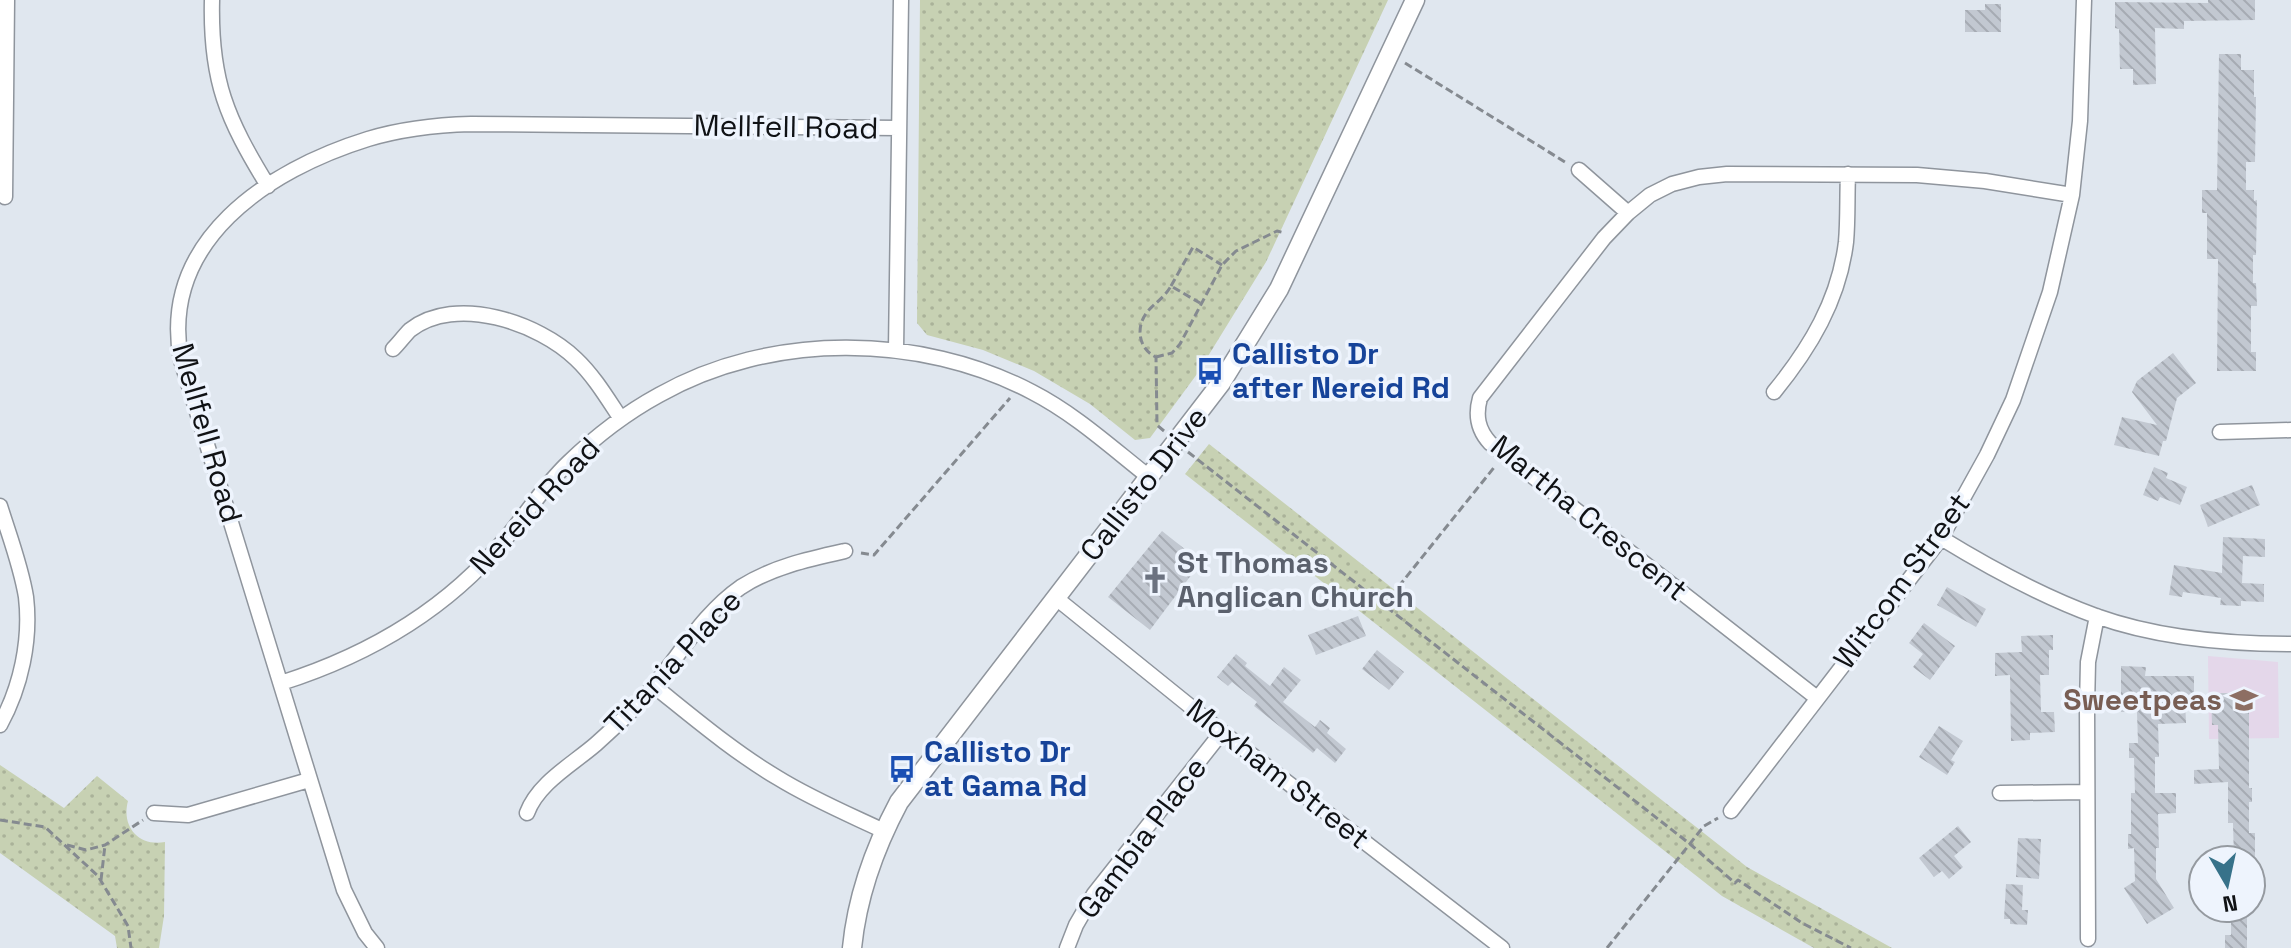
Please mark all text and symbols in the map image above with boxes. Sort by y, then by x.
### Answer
street label: Mellfell Road [693,105,879,148]
place label: Callisto Dr after Nereid Rd [1232,334,1450,407]
street label: Mellfell Road [163,339,252,527]
bus stop icon: Callisto Dr after Nereid Rd [1195,356,1225,386]
street label: Callisto Drive [1071,399,1216,569]
street label: Martha Crescent [1483,426,1696,609]
street label: Nereid Road [461,429,608,583]
street label: Witcom Street [1825,485,1979,677]
place label: St Thomas Anglican Church [1177,543,1414,616]
church icon: St Thomas Anglican Church [1140,565,1170,595]
street label: Titania Place [596,581,750,742]
place label: Sweetpeas [2063,680,2222,719]
school or university icon: Sweetpeas [2229,685,2259,715]
street label: Moxham Street [1179,690,1378,857]
place label: Callisto Dr at Gama Rd [924,732,1087,805]
street label: Gambia Place [1068,749,1215,926]
bus stop icon: Callisto Dr at Gama Rd [887,754,917,784]
north arrow [2187,844,2267,924]
text: N [2221,889,2240,919]

